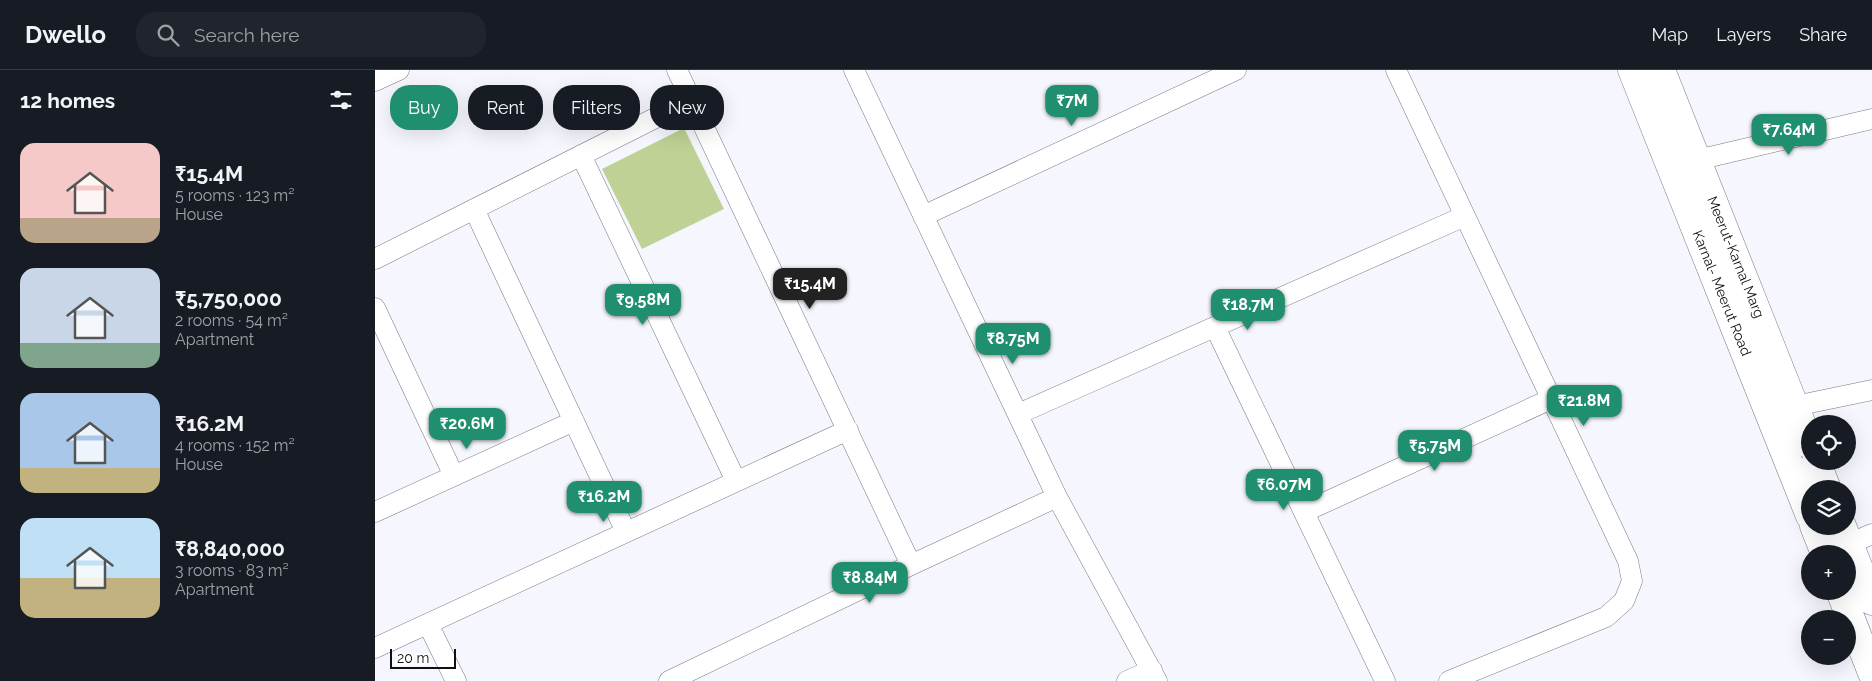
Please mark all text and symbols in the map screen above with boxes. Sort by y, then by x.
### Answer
search box [136,12,486,57]
text: Dwello [25,20,106,49]
icon: search [154,21,182,49]
text: Search here [194,24,300,46]
text: Map [1652,24,1688,45]
text: Layers [1716,24,1771,45]
text: Share [1799,24,1847,45]
chip: Buy [390,85,458,130]
chip: Rent [468,85,543,130]
chip: Filters [553,85,640,130]
chip: New [650,85,724,130]
pin: ₹7M [1048,85,1096,127]
icon: filters [327,86,355,114]
text: 12 homes [20,88,115,113]
text: ₹7M [1056,91,1088,110]
pin: ₹7.64M [1748,114,1830,156]
text: ₹7.64M [1763,120,1815,139]
text: ₹15.4M [175,161,243,186]
icon: home [60,163,120,223]
text: 5 rooms · 123 m² [175,186,295,205]
street label: Meerut-Karnal Marg [1704,194,1768,320]
text: House [175,205,223,224]
street label: Karnal- Meerut Road [1689,228,1755,358]
pin: ₹15.4M [769,268,851,310]
text: ₹15.4M [784,274,836,293]
pin: ₹9.58M [602,284,684,326]
text: ₹5,750,000 [175,286,282,311]
icon: home [60,288,120,348]
pin: ₹18.7M [1207,288,1289,331]
text: ₹9.58M [616,290,670,309]
text: ₹18.7M [1222,295,1274,314]
text: 2 rooms · 54 m² [175,311,288,330]
pin: ₹8.75M [972,322,1054,365]
text: ₹8.75M [987,329,1039,348]
text: Apartment [175,330,254,349]
pin: ₹21.8M [1543,384,1625,427]
text: ₹21.8M [1558,391,1610,410]
pin: ₹20.6M [426,408,508,450]
text: ₹16.2M [175,411,244,436]
icon: home [60,413,120,473]
text: ₹20.6M [440,414,494,433]
map controls [1801,415,1856,665]
button: locate [1801,415,1856,470]
pin: ₹5.75M [1394,430,1476,472]
text: 4 rooms · 152 m² [175,436,295,455]
text: ₹5.75M [1409,436,1461,455]
text: House [175,455,223,474]
pin: ₹6.07M [1243,468,1325,511]
text: ₹6.07M [1257,475,1311,494]
pin: ₹16.2M [563,480,645,523]
button: layers [1801,480,1856,535]
text: ₹16.2M [578,487,630,506]
text: ₹8,840,000 [175,536,285,561]
icon: home [60,538,120,598]
button: + [1801,545,1856,600]
text: 3 rooms · 83 m² [175,561,289,580]
pin: ₹8.84M [829,562,911,604]
text: ₹8.84M [843,568,897,587]
text: Apartment [175,580,254,599]
button: − [1801,610,1856,665]
scale bar [390,646,456,669]
text: 20 m [397,650,429,666]

